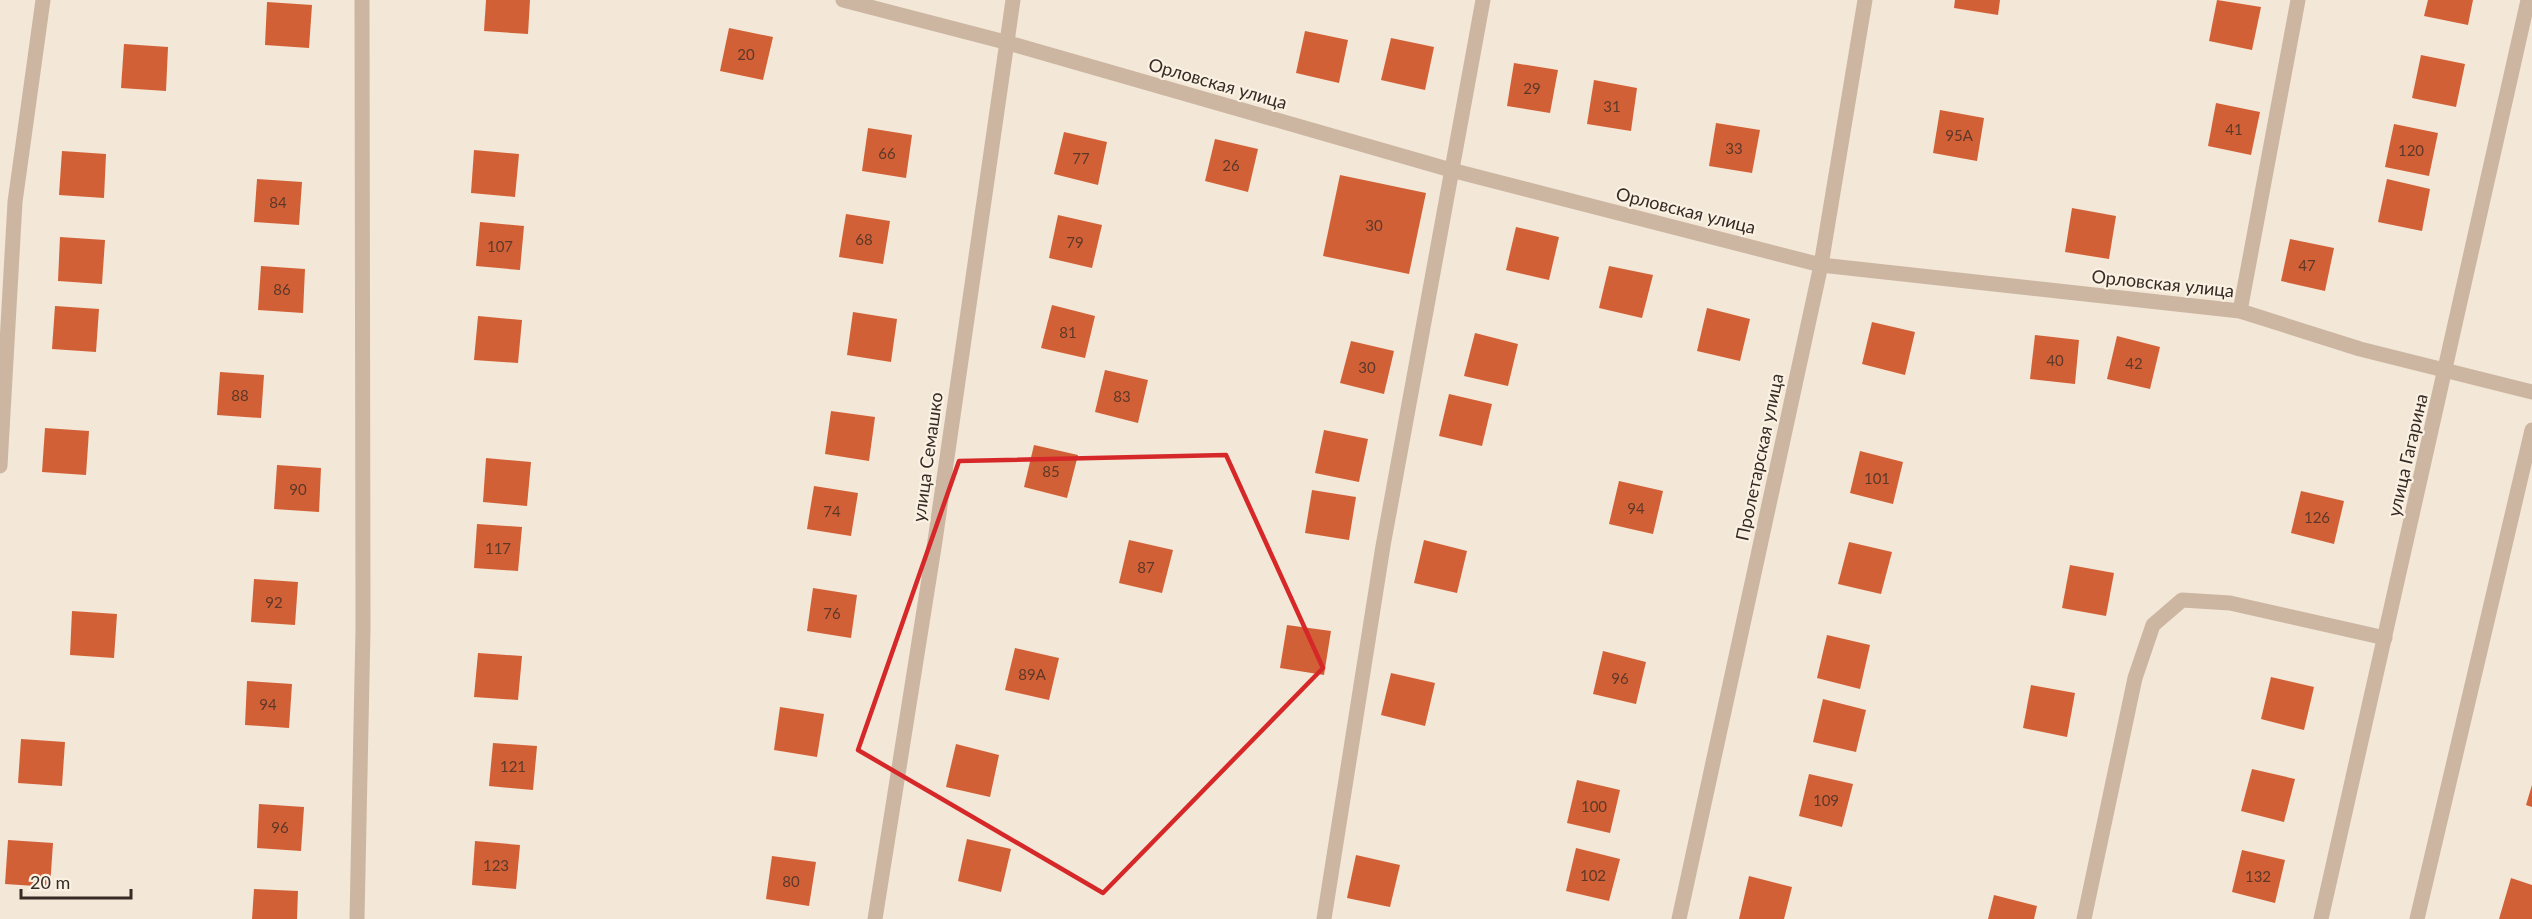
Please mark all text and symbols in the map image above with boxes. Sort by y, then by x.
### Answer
house number: 20 [737,45,755,63]
street label: Орловская улица [1146,53,1290,113]
house number: 29 [1523,79,1541,97]
house number: 31 [1603,97,1621,115]
house number: 41 [2225,120,2243,138]
house number: 95А [1945,126,1974,144]
house number: 33 [1725,139,1743,157]
house number: 120 [2398,141,2424,159]
house number: 66 [878,144,896,162]
house number: 77 [1072,149,1090,167]
house number: 26 [1222,156,1240,174]
street label: Орловская улица [1614,182,1758,238]
house number: 84 [269,193,287,211]
house number: 30 [1365,216,1383,234]
house number: 68 [855,230,873,248]
house number: 79 [1066,233,1084,251]
house number: 107 [487,237,513,255]
house number: 47 [2298,256,2316,274]
street label: Орловская улица [2091,265,2235,301]
house number: 86 [273,280,291,298]
house number: 81 [1059,323,1077,341]
house number: 40 [2046,351,2064,369]
house number: 42 [2125,354,2143,372]
house number: 30 [1358,358,1376,376]
street label: Пролетарская улица [1731,371,1787,543]
house number: 88 [231,386,249,404]
house number: 83 [1113,387,1131,405]
street label: улица Семашко [907,391,947,523]
street label: улица Гагарина [2382,391,2432,519]
house number: 85 [1042,462,1060,480]
house number: 101 [1864,469,1890,487]
house number: 90 [289,480,307,498]
house number: 94 [1627,499,1645,517]
house number: 74 [823,502,841,520]
house number: 126 [2304,508,2330,526]
house number: 117 [485,539,511,557]
house number: 87 [1137,558,1155,576]
house number: 92 [265,593,283,611]
house number: 76 [823,604,841,622]
house number: 89А [1018,665,1047,683]
house number: 96 [1611,669,1629,687]
house number: 94 [259,695,277,713]
house number: 121 [500,757,526,775]
house number: 109 [1813,791,1839,809]
house number: 100 [1581,797,1607,815]
house number: 96 [271,818,289,836]
house number: 123 [483,856,509,874]
scale bar [21,862,130,900]
house number: 102 [1580,866,1606,884]
house number: 132 [2245,867,2271,885]
text: 20 m [30,871,70,893]
house number: 80 [782,872,800,890]

